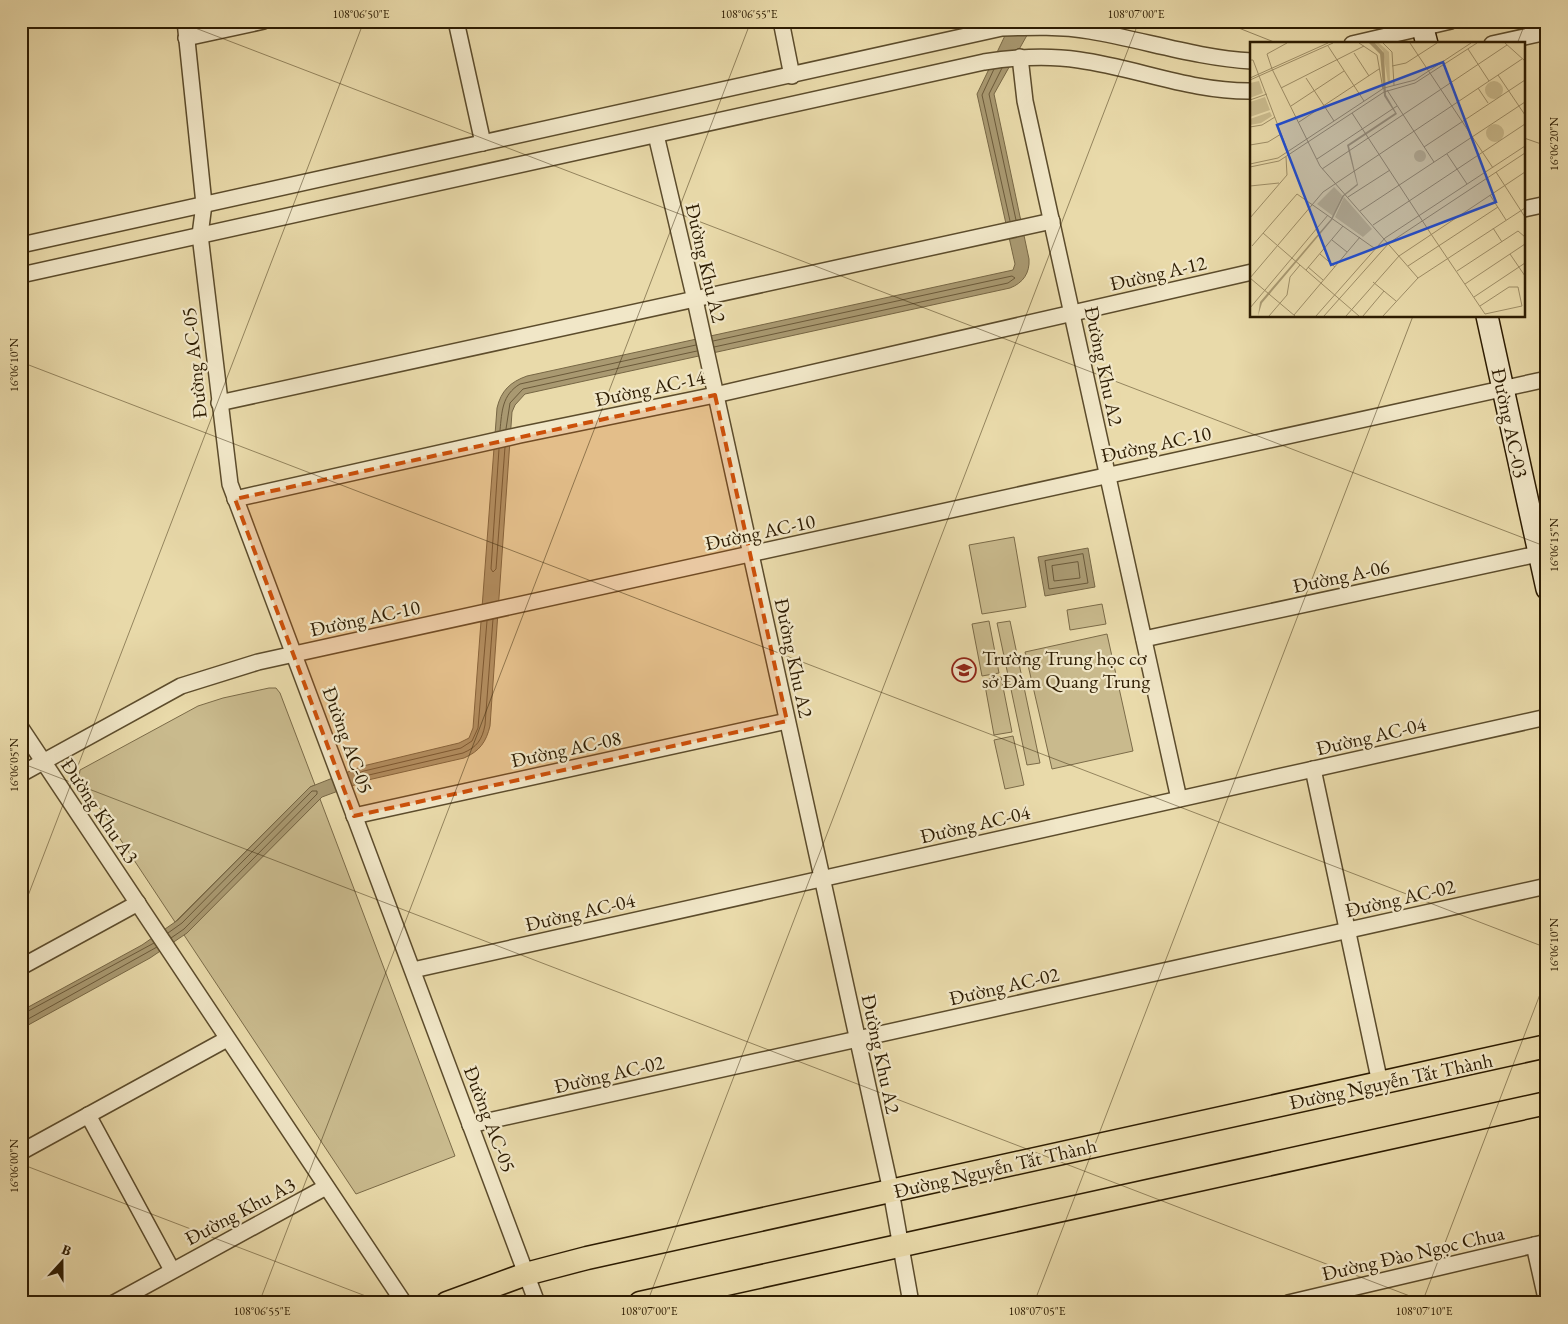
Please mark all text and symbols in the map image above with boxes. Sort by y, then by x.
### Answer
text: 108°06'50"E [333,6,390,22]
text: 108°06'55"E [721,6,778,22]
text: 108°07'00"E [1108,6,1165,22]
inset map [1250,42,1526,318]
text: 16°06'20"N [1546,117,1562,171]
street label: Đường Khu A2 [680,201,732,326]
street label: Đường A-12 [1107,249,1209,297]
street label: Đường Khu A2 [1079,304,1129,429]
street label: Đường AC-05 [175,306,213,420]
text: 16°06'10"N [6,338,22,392]
street label: Đường AC-14 [593,364,708,412]
street label: Đường AC-03 [1486,366,1534,480]
street label: Đường AC-10 [1099,420,1214,468]
street label: Đường AC-10 [703,508,818,556]
text: 16°06'15"N [1546,518,1562,572]
street label: Đường A-06 [1290,553,1392,599]
street label: Đường AC-10 [308,594,423,642]
street label: Đường Khu A2 [769,596,819,721]
place label: Trường Trung học cơ sở Đàm Quang Trung [982,645,1150,694]
school or university icon: Trường Trung học cơ sở Đàm Quang Trung [951,657,977,683]
street label: Đường AC-05 [317,683,379,797]
street label: Đường AC-04 [1314,711,1429,761]
street label: Đường AC-08 [509,725,623,773]
text: 16°06'05"N [6,738,22,792]
street label: Đường Khu A3 [55,753,145,869]
street label: Đường AC-04 [918,799,1033,849]
street label: Đường AC-02 [1343,873,1458,923]
street label: Đường AC-04 [523,887,638,937]
text: 16°06'10"N [1546,918,1562,972]
street label: Đường AC-02 [947,961,1062,1011]
street label: Đường Khu A2 [856,992,906,1117]
street label: Đường Nguyễn Tất Thành [1287,1047,1495,1115]
street label: Đường AC-02 [552,1049,667,1099]
street label: Đường AC-05 [458,1062,522,1176]
street label: Đường Nguyễn Tất Thành [891,1132,1099,1204]
text: 16°06'00"N [6,1139,22,1193]
street label: Đường Khu A3 [180,1171,300,1251]
street label: Đường Đào Ngọc Chua [1319,1219,1507,1287]
north arrow [38,1236,88,1286]
text: B [59,1240,74,1260]
text: 108°06'55"E [234,1303,291,1319]
text: 108°07'00"E [621,1303,678,1319]
text: 108°07'05"E [1009,1303,1066,1319]
text: 108°07'10"E [1396,1303,1453,1319]

